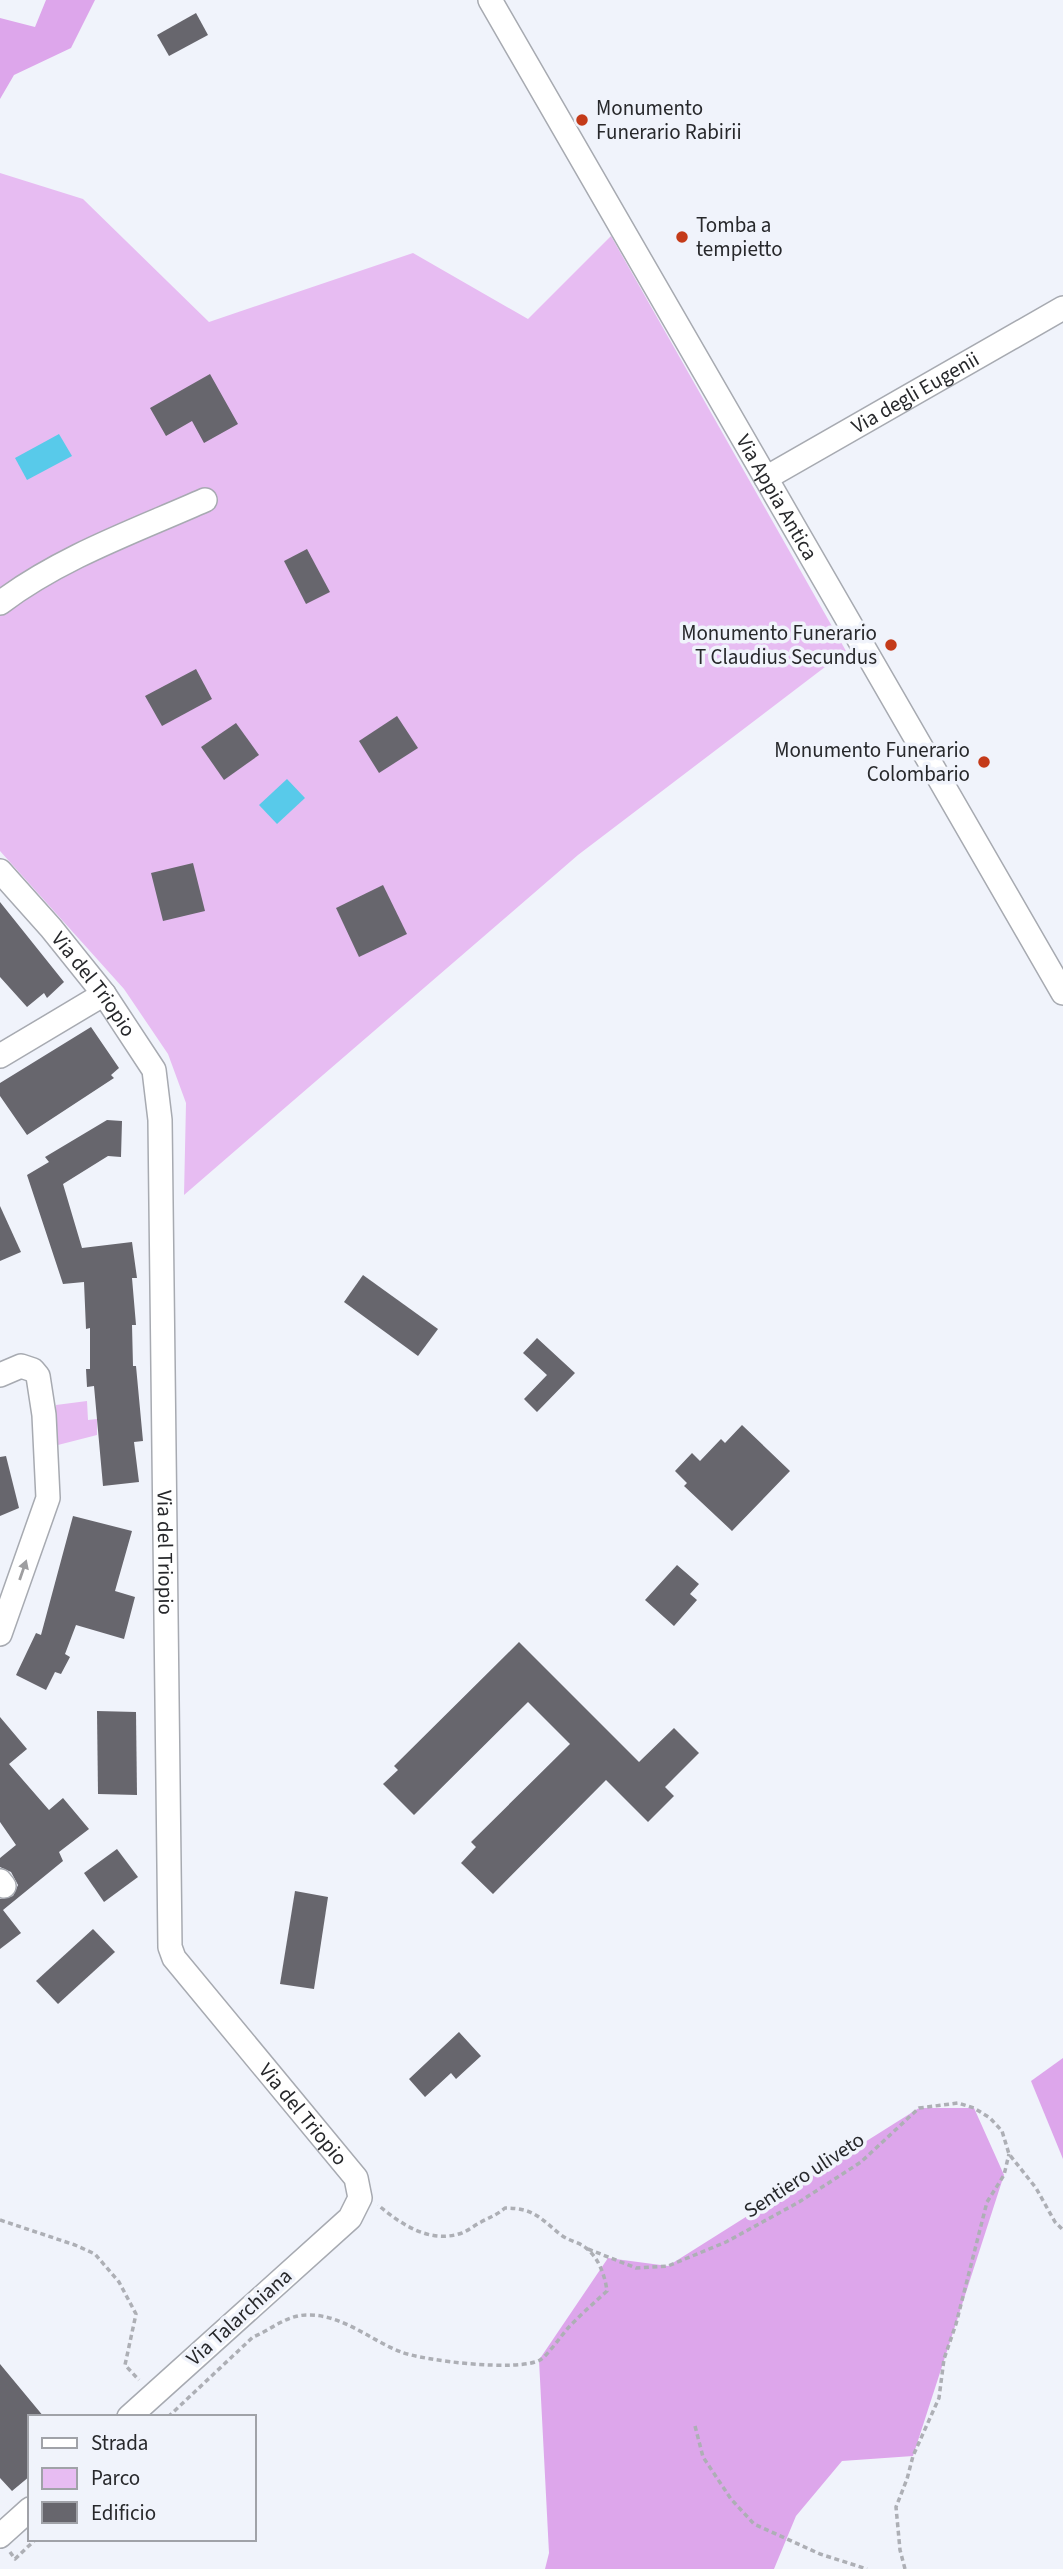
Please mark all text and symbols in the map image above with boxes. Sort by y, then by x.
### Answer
place label: Monumento Funerario Rabirii [596,93,742,147]
marker: Monumento Funerario Rabirii [574,112,590,128]
place label: Tomba a tempietto [696,210,783,264]
marker: Tomba a tempietto [674,229,690,245]
street label: Via degli Eugenii [846,344,985,441]
street label: Via Appia Antica [729,429,825,566]
place label: Monumento Funerario T Claudius Secundus [681,618,877,672]
marker: Monumento Funerario T Claudius Secundus [883,637,899,653]
place label: Monumento Funerario Colombario [774,735,970,789]
marker: Monumento Funerario Colombario [976,754,992,770]
street label: Via del Triopio [44,925,143,1043]
street label: Via del Triopio [149,1490,181,1615]
one-way arrow [18,1560,29,1581]
street label: Via del Triopio [252,2057,355,2172]
street label: Sentiero uliveto [738,2125,870,2225]
street label: Via Talarchiana [180,2261,298,2373]
legend [28,2415,256,2541]
text: Strada [91,2428,148,2458]
text: Parco [91,2463,140,2493]
text: Edificio [91,2498,156,2528]

